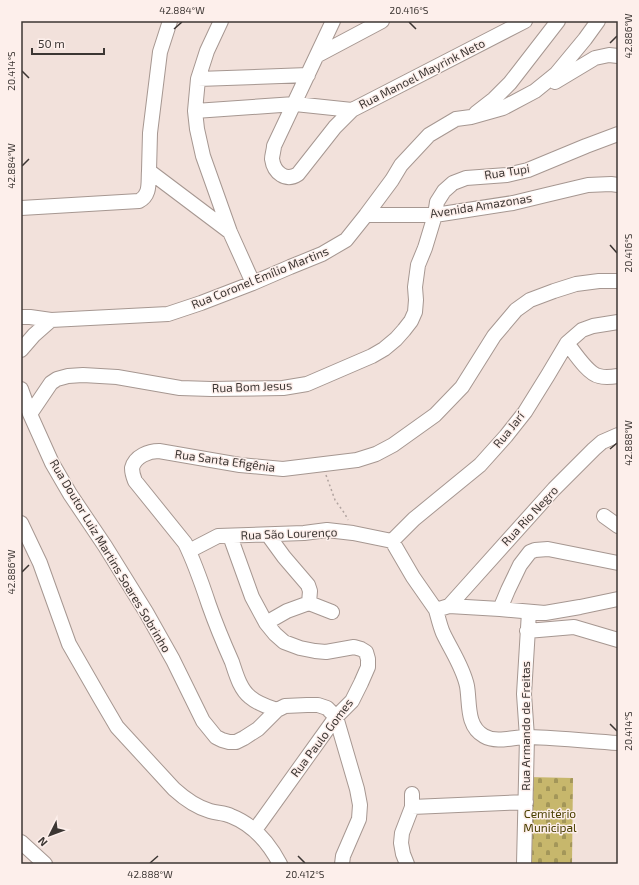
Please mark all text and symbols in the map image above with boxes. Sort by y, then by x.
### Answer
text: 42.884°W [159,4,205,16]
text: 20.416°S [390,4,429,16]
text: 42.886°W [622,13,634,59]
scale bar [32,30,104,56]
street label: Rua Manoel Mayrink Neto [356,35,487,111]
text: 50 m [38,36,65,50]
text: 20.414°S [5,51,17,91]
text: 42.884°W [5,143,17,189]
street label: Rua Tupi [483,161,531,182]
street label: Avenida Amazonas [429,190,533,220]
text: 20.416°S [622,233,634,272]
street label: Rua Coronel Emílio Martins [189,243,330,311]
street label: Rua Bom Jesus [212,378,292,394]
street label: Rua Jarí [490,408,527,450]
text: 42.888°W [622,420,634,466]
street label: Rua Santa Efigênia [174,446,276,474]
street label: Rua Doutor Luiz Martins Soares Sobrinho [48,456,174,655]
street label: Rua Rio Negro [498,482,561,548]
street label: Rua São Lourenço [240,524,338,543]
text: 42.886°W [5,549,17,595]
street label: Rua Armando de Freitas [518,661,532,791]
street label: Rua Paulo Gomes [287,695,355,779]
text: 20.414°S [622,711,634,751]
park label: Cemitério Municipal [523,806,577,834]
north arrow [30,815,70,855]
text: N [35,835,50,849]
text: 42.888°W [127,868,173,880]
text: 20.412°S [286,868,325,880]

